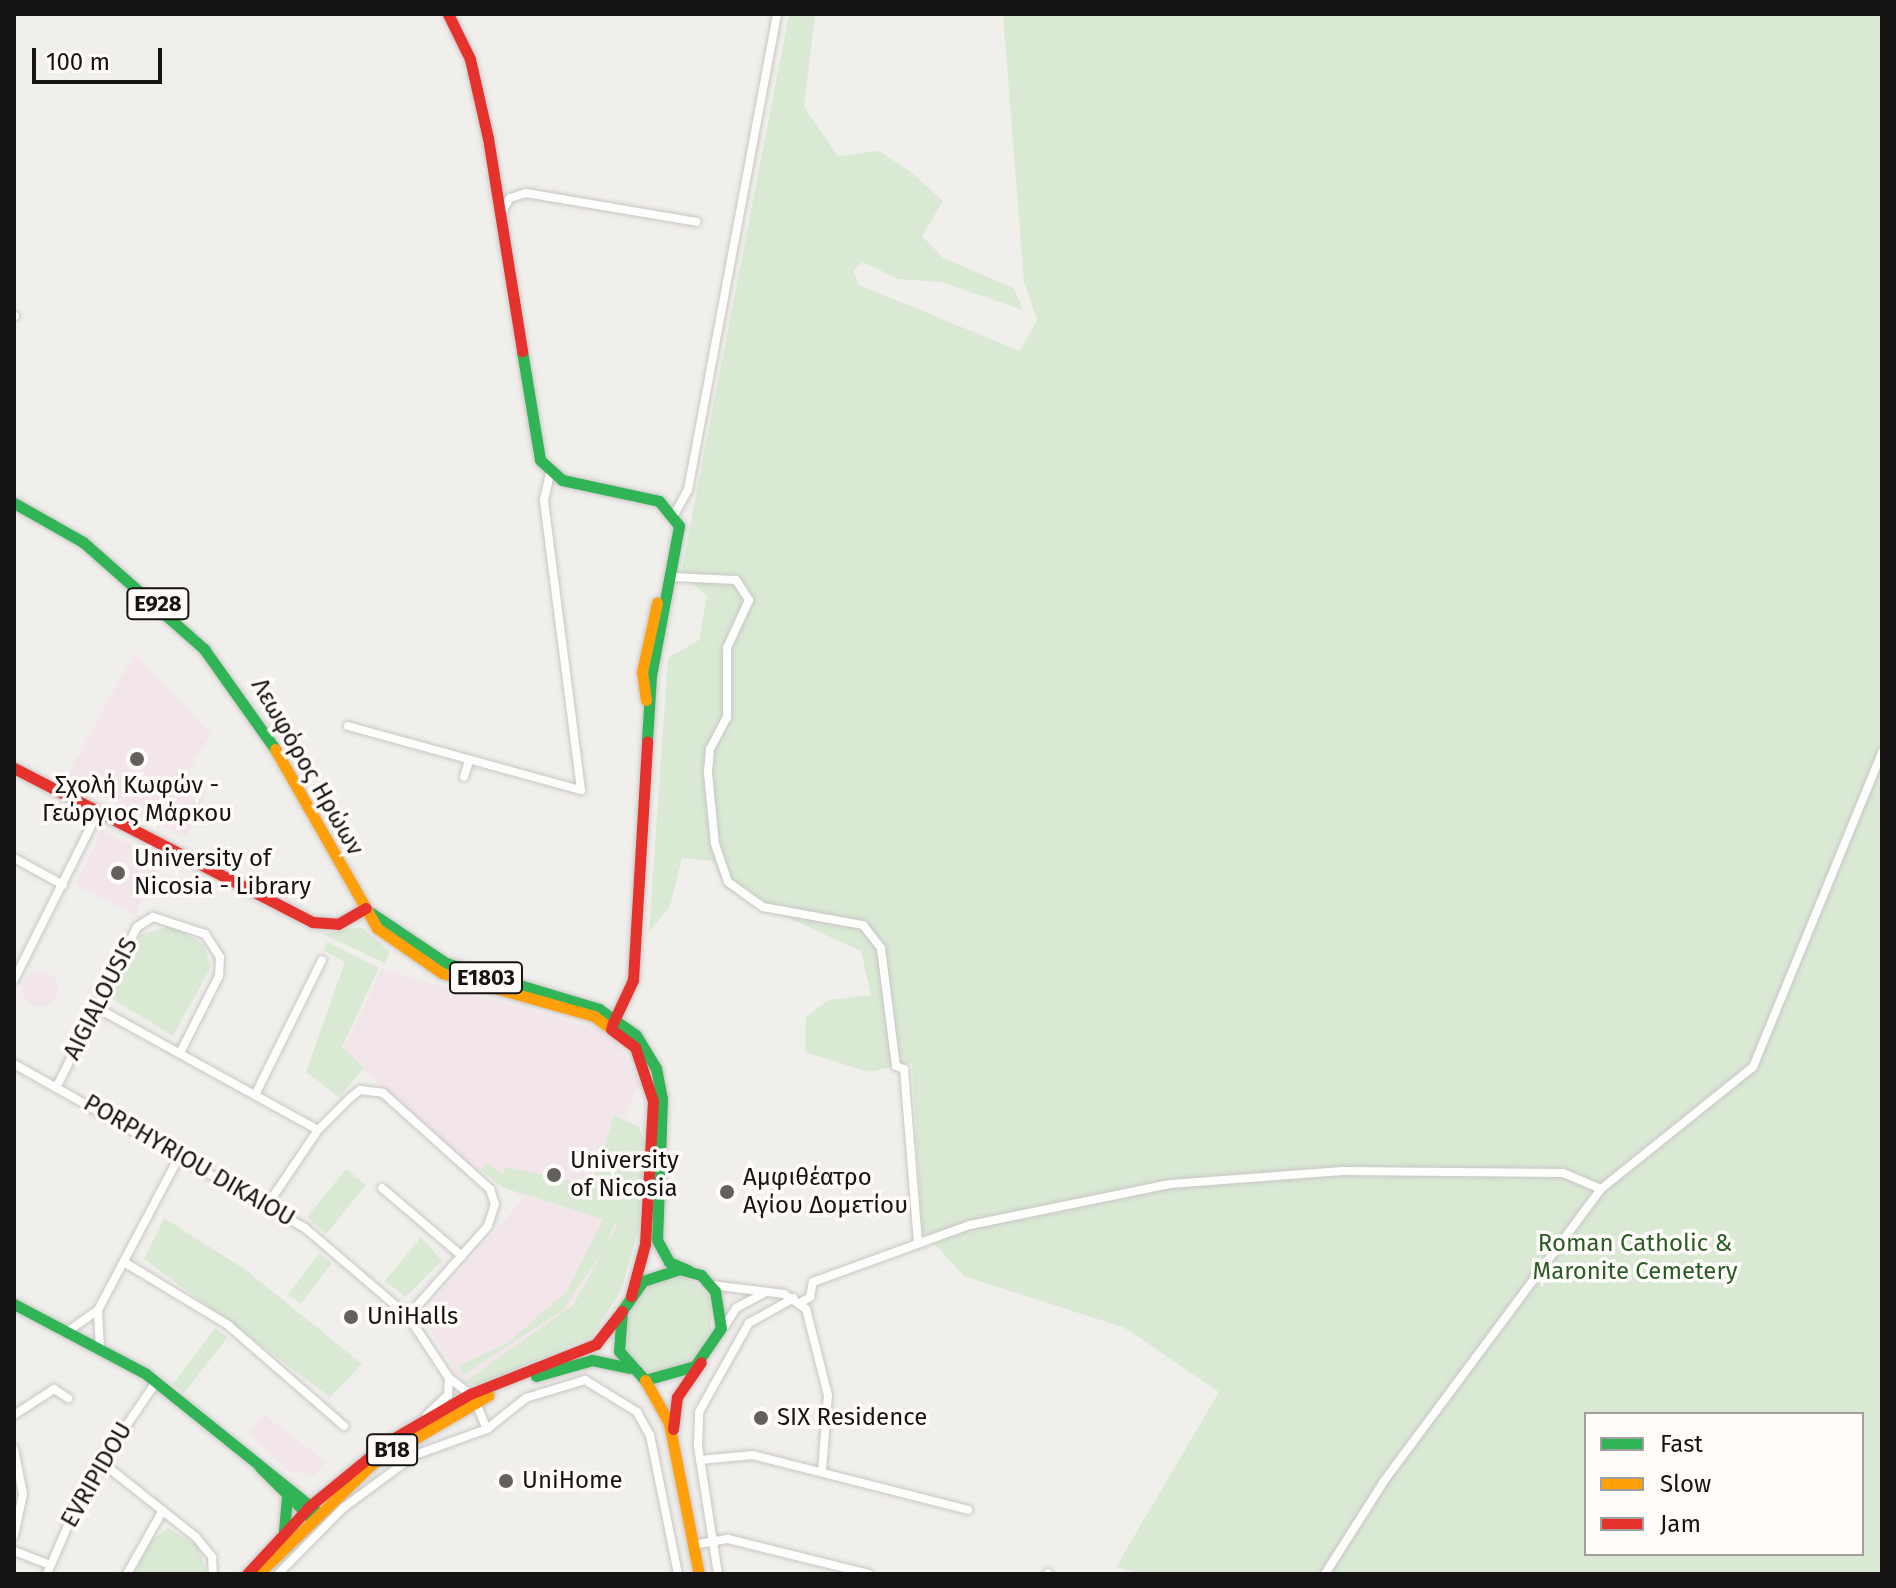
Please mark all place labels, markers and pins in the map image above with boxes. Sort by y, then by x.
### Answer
marker: Σχολή Κωφών - Γεώργιος Μάρκου [128,750,146,768]
place label: Σχολή Κωφών - Γεώργιος Μάρκου [42,772,232,828]
place label: University of Nicosia - Library [134,845,311,901]
marker: University of Nicosia - Library [109,864,127,882]
place label: University of Nicosia [570,1147,679,1203]
place label: Αμφιθέατρο Αγίου Δομετίου [743,1164,908,1220]
marker: University of Nicosia [545,1166,563,1184]
marker: Αμφιθέατρο Αγίου Δομετίου [718,1183,736,1201]
place label: UniHalls [367,1303,458,1331]
marker: UniHalls [342,1308,360,1326]
place label: SIX Residence [777,1404,927,1432]
marker: SIX Residence [752,1409,770,1427]
place label: UniHome [522,1467,623,1495]
marker: UniHome [497,1472,515,1490]

